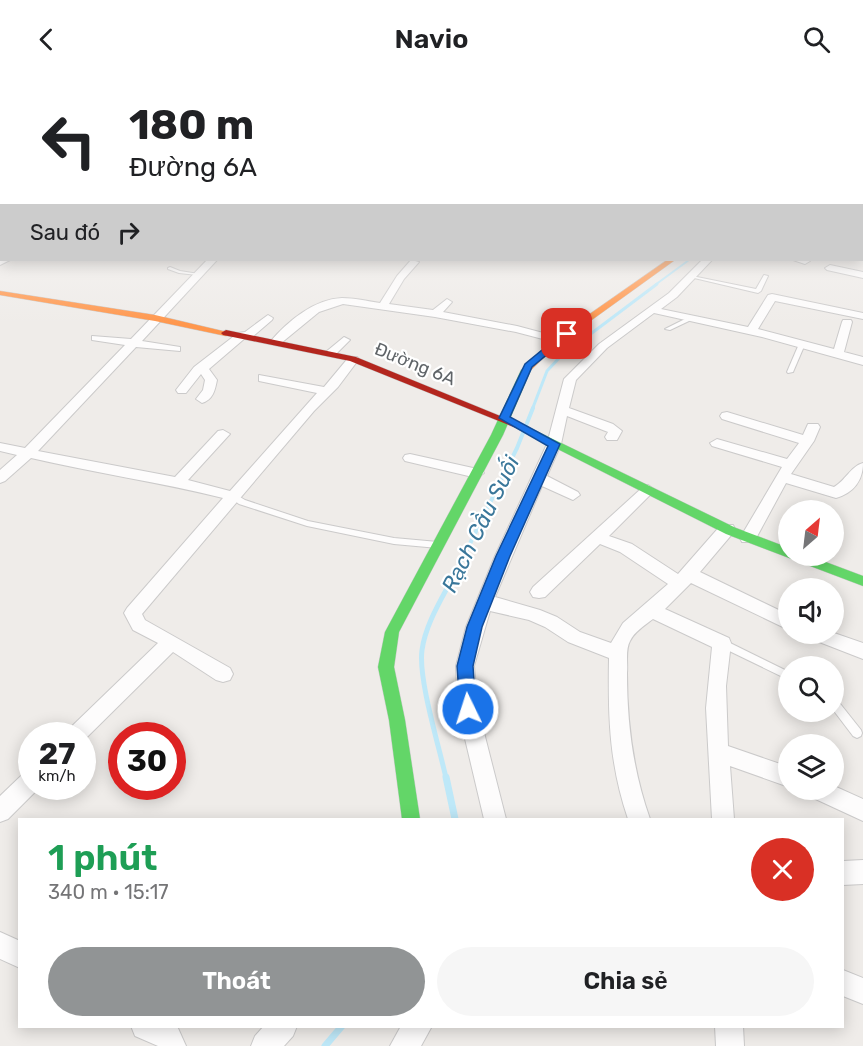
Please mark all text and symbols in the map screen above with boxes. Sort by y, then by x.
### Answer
icon: back [30,23,63,56]
text: Navio [395,23,468,55]
icon: search [800,23,833,56]
text: 180 m [129,100,254,150]
icon: left [30,102,108,180]
text: Đường 6A [129,151,257,183]
icon: right [112,216,145,249]
text: Sau đó [30,219,100,246]
pin [541,308,592,359]
icon: arrive [550,317,583,350]
street label: Đường 6A [371,338,459,390]
water label: Rạch Cầu Suối [436,451,525,597]
north arrow [778,500,844,566]
map controls [778,500,844,800]
button: sound [778,578,844,644]
button: search [778,656,844,722]
position arrow [436,677,500,741]
speed limit sign: 30 [108,722,186,800]
button: layers [778,734,844,800]
text: 27 [39,736,75,772]
text: km/h [38,767,76,785]
text: 1 phút [48,836,157,879]
button: close [751,838,814,901]
text: 340 m · 15:17 [48,880,169,904]
button: Thoát [48,947,425,1016]
button: Chia sẻ [437,947,814,1016]

